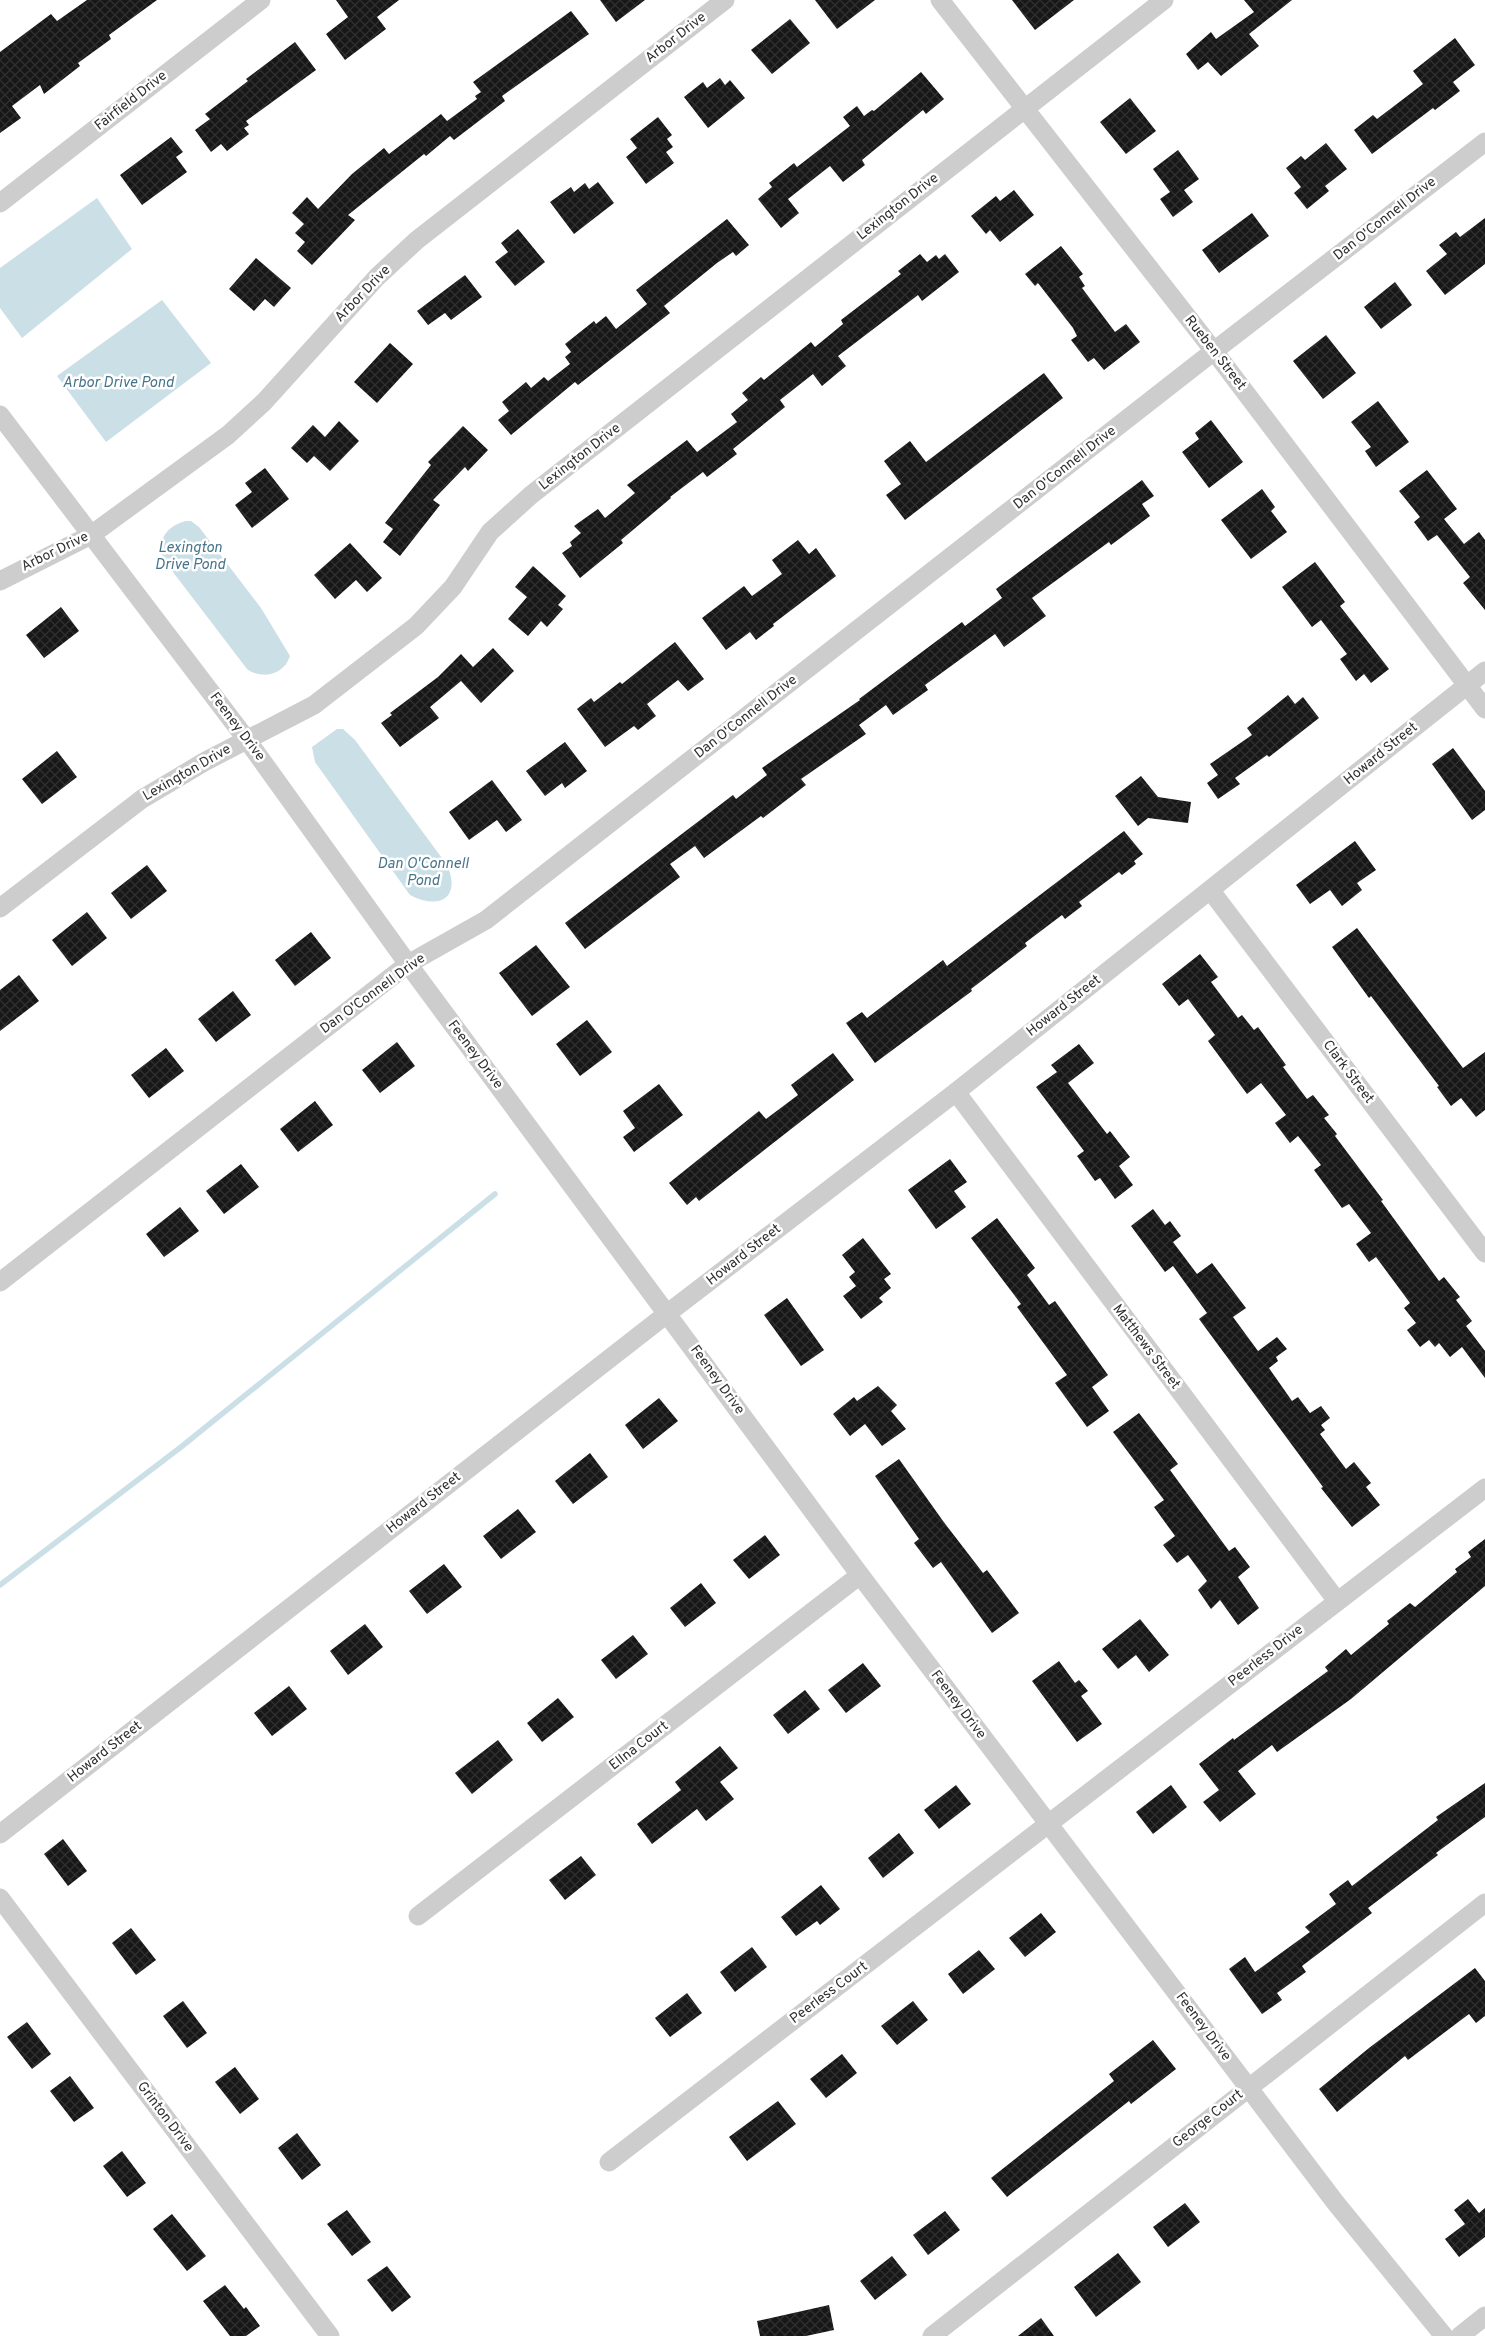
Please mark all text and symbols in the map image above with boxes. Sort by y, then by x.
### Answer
street label: Arbor Drive [642,9,710,67]
street label: Fairfield Drive [92,68,170,134]
street label: Lexington Drive [854,170,942,244]
street label: Dan O'Connell Drive [1330,174,1440,264]
street label: Arbor Drive [332,262,394,326]
street label: Rueben Street [1181,312,1249,394]
water label: Arbor Drive Pond [62,374,174,393]
street label: Lexington Drive [536,420,624,494]
street label: Dan O'Connell Drive [1010,423,1120,513]
street label: Arbor Drive [19,528,91,576]
water label: Lexington Drive Pond [155,539,226,575]
street label: Dan O'Connell Drive [691,672,801,762]
street label: Feeney Drive [206,689,268,765]
street label: Howard Street [1341,719,1421,789]
street label: Lexington Drive [140,741,234,805]
water label: Dan O'Connell Pond [377,855,470,891]
street label: Dan O'Connell Drive [317,950,429,1038]
street label: Howard Street [1023,972,1105,1040]
street label: Feeney Drive [444,1017,506,1093]
street label: Clark Street [1319,1037,1377,1107]
street label: Howard Street [703,1221,785,1289]
street label: Matthews Street [1109,1301,1183,1393]
street label: Feeney Drive [686,1342,748,1418]
street label: Howard Street [383,1469,465,1537]
street label: Peerless Drive [1225,1621,1307,1691]
street label: Feeney Drive [927,1667,989,1743]
street label: Howard Street [64,1718,146,1786]
street label: Ellna Court [606,1718,672,1774]
street label: Peerless Court [787,1958,871,2028]
street label: Feeney Drive [1172,1989,1234,2065]
street label: Grinton Drive [133,2079,197,2155]
street label: George Court [1169,2086,1247,2152]

